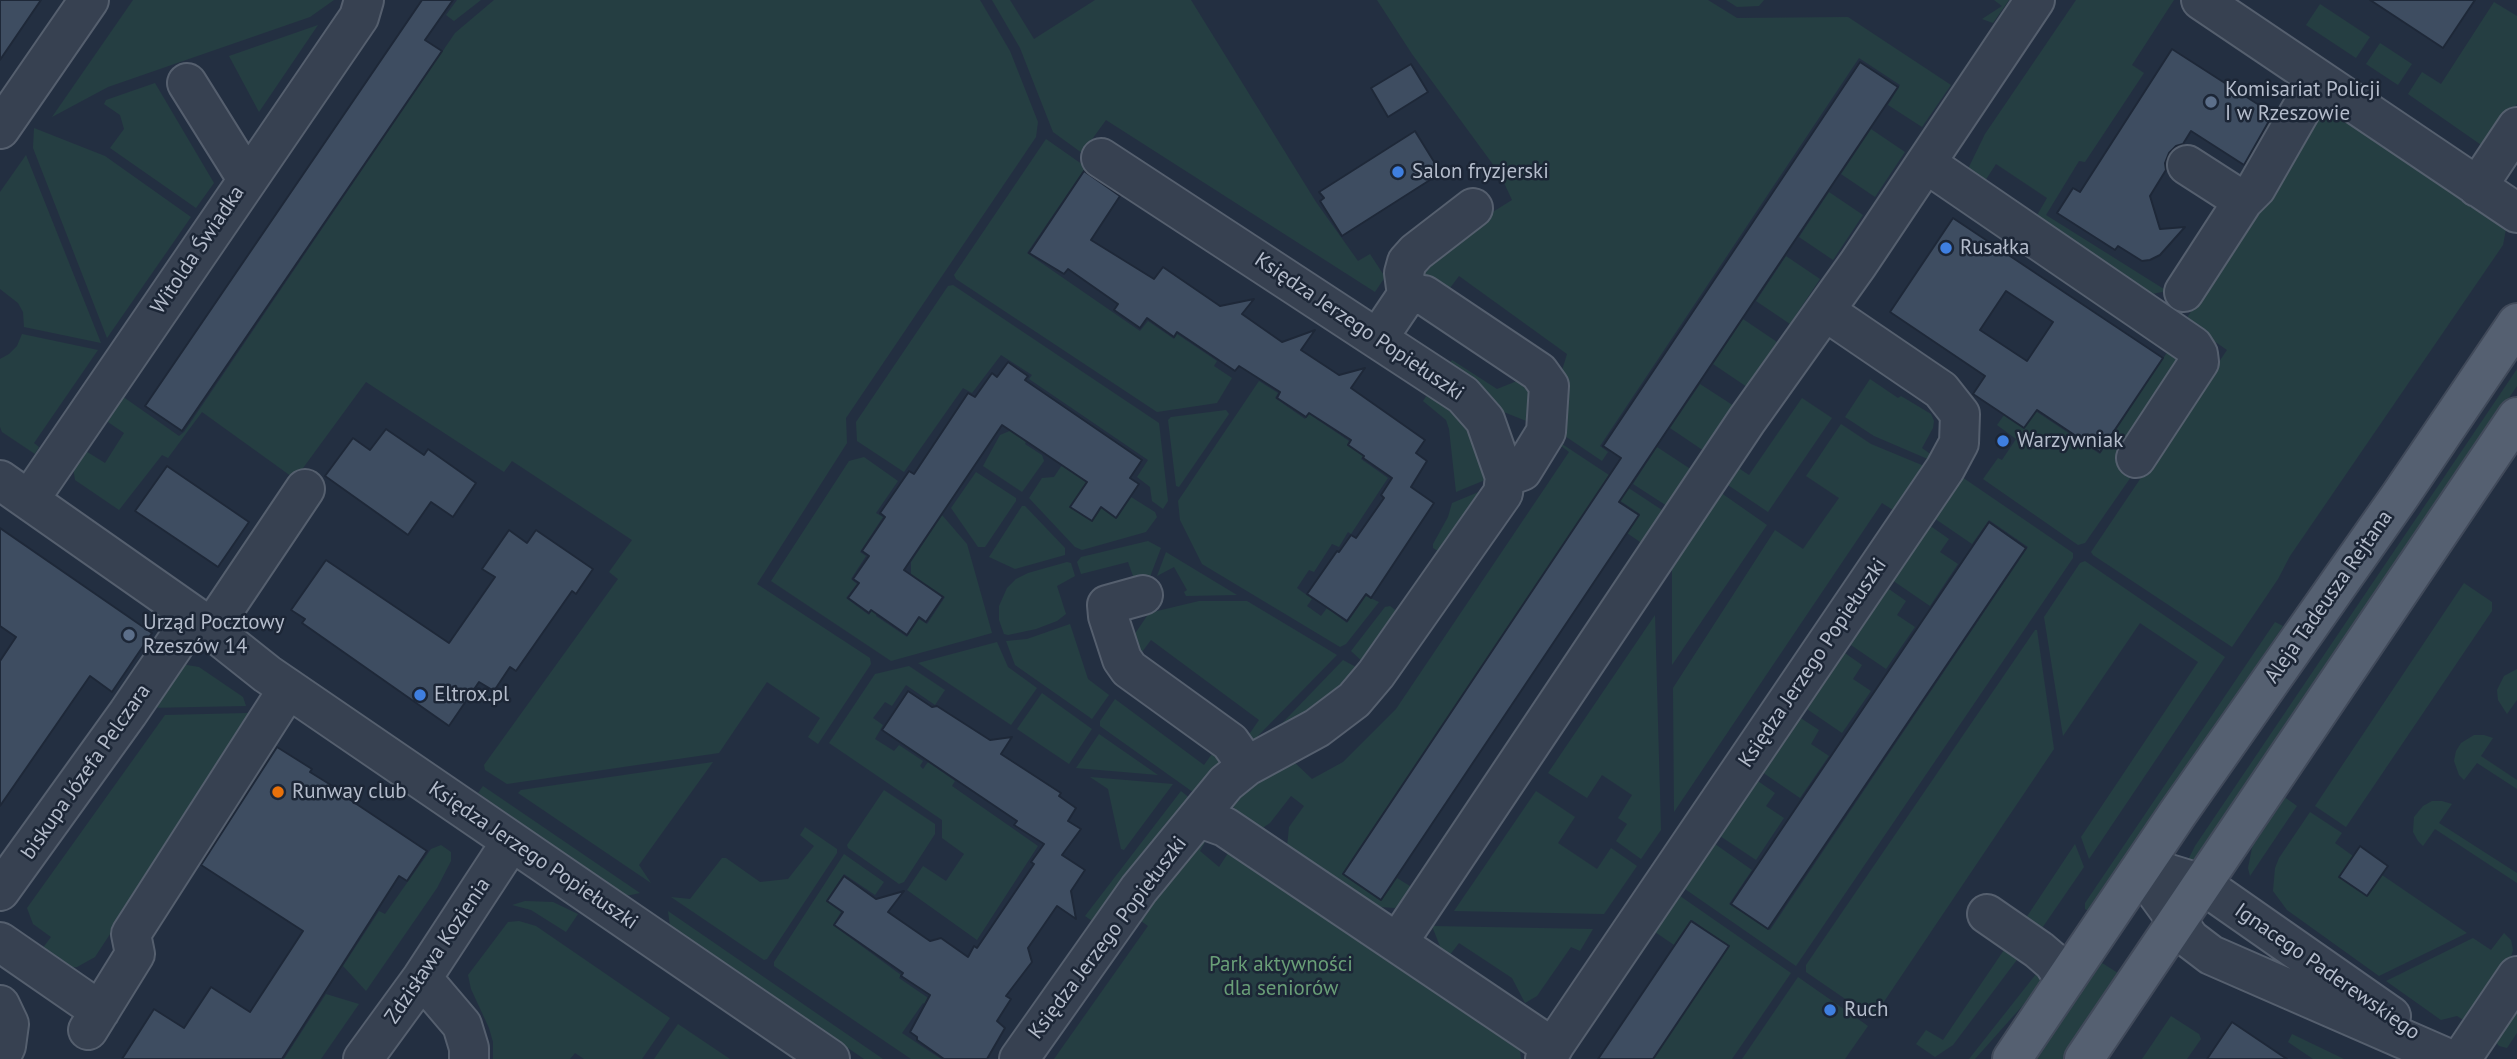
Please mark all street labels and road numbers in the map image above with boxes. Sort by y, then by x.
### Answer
street label: Witolda Świadka [146,181,250,319]
street label: Księdza Jerzego Popiełuszki [1250,248,1468,406]
street label: Aleja Tadeusza Rejtana [2260,506,2398,688]
street label: Księdza Jerzego Popiełuszki [1734,554,1892,772]
street label: biskupa Józefa Pelczara [16,679,156,865]
street label: Księdza Jerzego Popiełuszki [424,777,642,935]
street label: Księdza Jerzego Popiełuszki [1024,832,1192,1044]
street label: Zdzisława Kozienia [380,873,496,1029]
street label: Ignacego Paderewskiego [2229,898,2425,1046]

